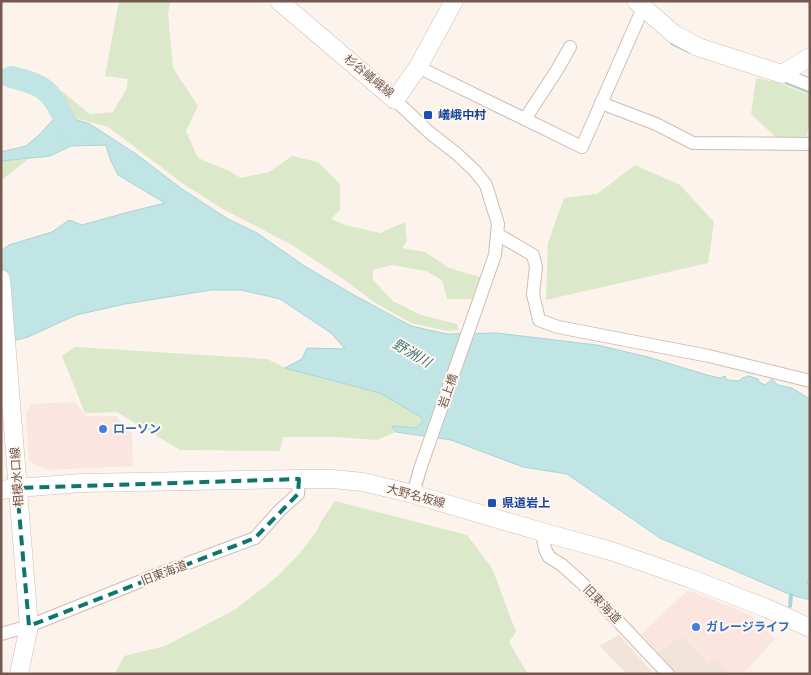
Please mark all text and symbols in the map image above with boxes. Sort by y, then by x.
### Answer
street label: 杉谷嶬峨線 [341,51,397,100]
place label: 嶬峨中村 [438,107,486,122]
marker: 嶬峨中村 [422,109,434,121]
water label: 野洲川 [390,335,436,371]
street label: 岩上橋 [435,371,460,410]
place label: ローソン [113,421,161,436]
marker: ローソン [97,423,109,435]
street label: 相模水口線 [7,447,26,507]
street label: 大野名坂線 [385,481,447,511]
place label: 県道岩上 [502,495,550,510]
marker: 県道岩上 [486,497,498,509]
street label: 旧東海道 [139,557,189,588]
street label: 旧東海道 [580,581,624,626]
place label: ガレージライフ [706,619,790,634]
marker: ガレージライフ [690,621,702,633]

